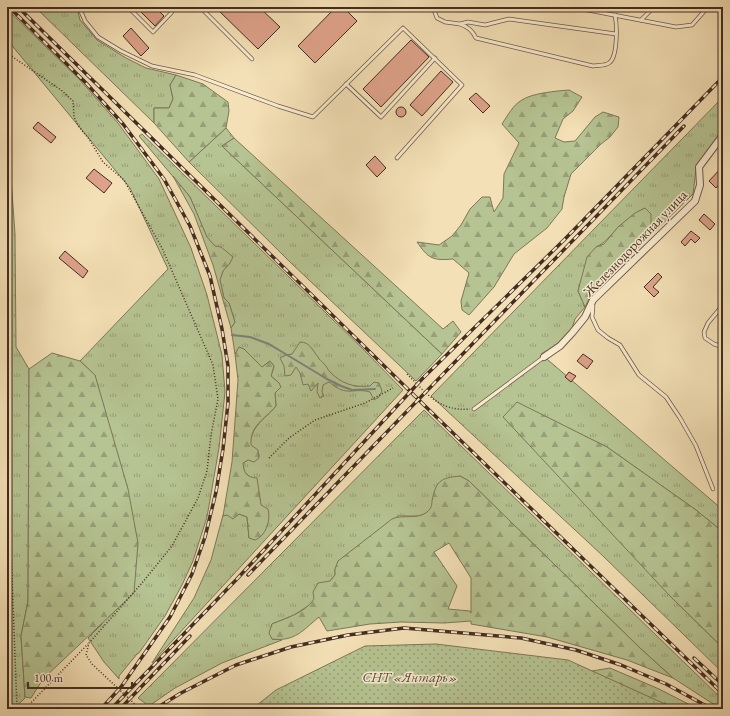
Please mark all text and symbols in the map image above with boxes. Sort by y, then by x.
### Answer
street label: Железнодорожная улица [579,185,691,301]
scale bar [28,664,132,690]
park label: СНТ «Янтарь» [362,668,458,686]
text: 100 m [34,670,64,686]

